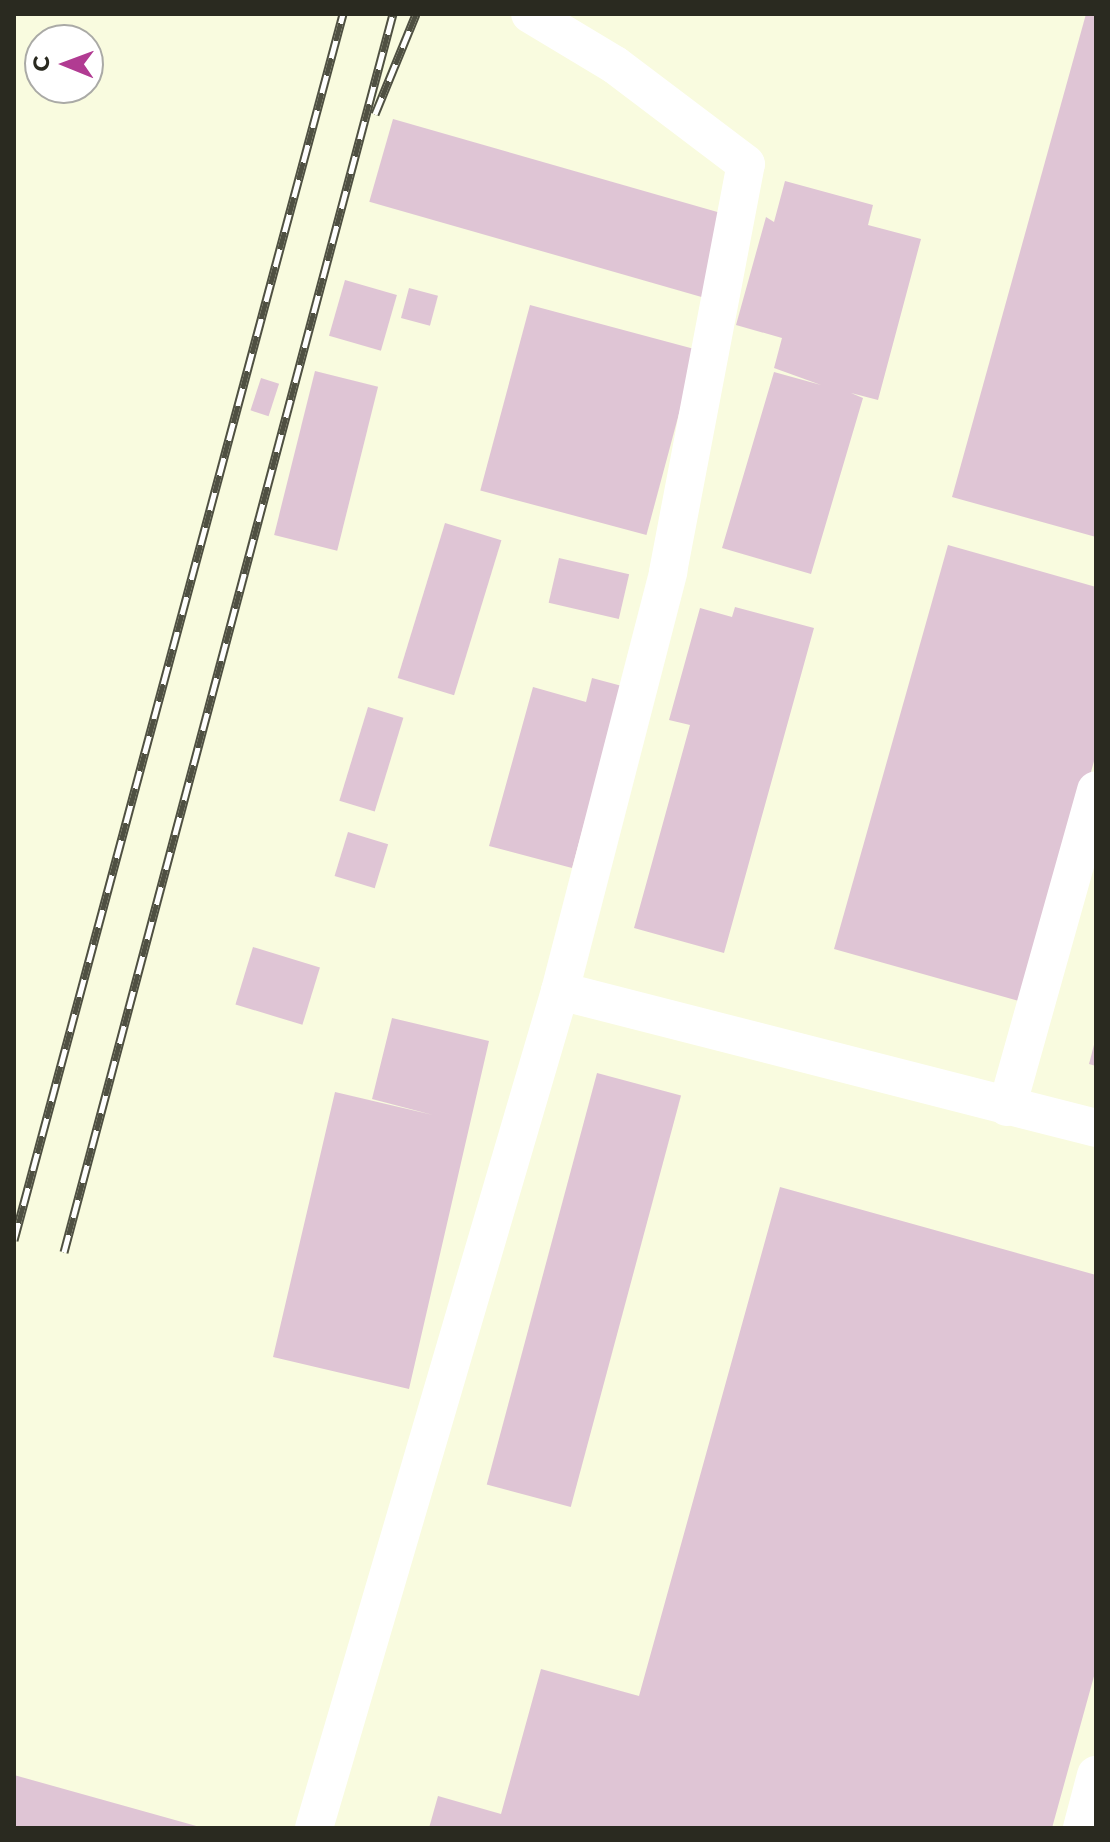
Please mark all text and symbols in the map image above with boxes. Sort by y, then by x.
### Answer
north arrow [24,24,104,104]
text: С [28,55,55,72]

